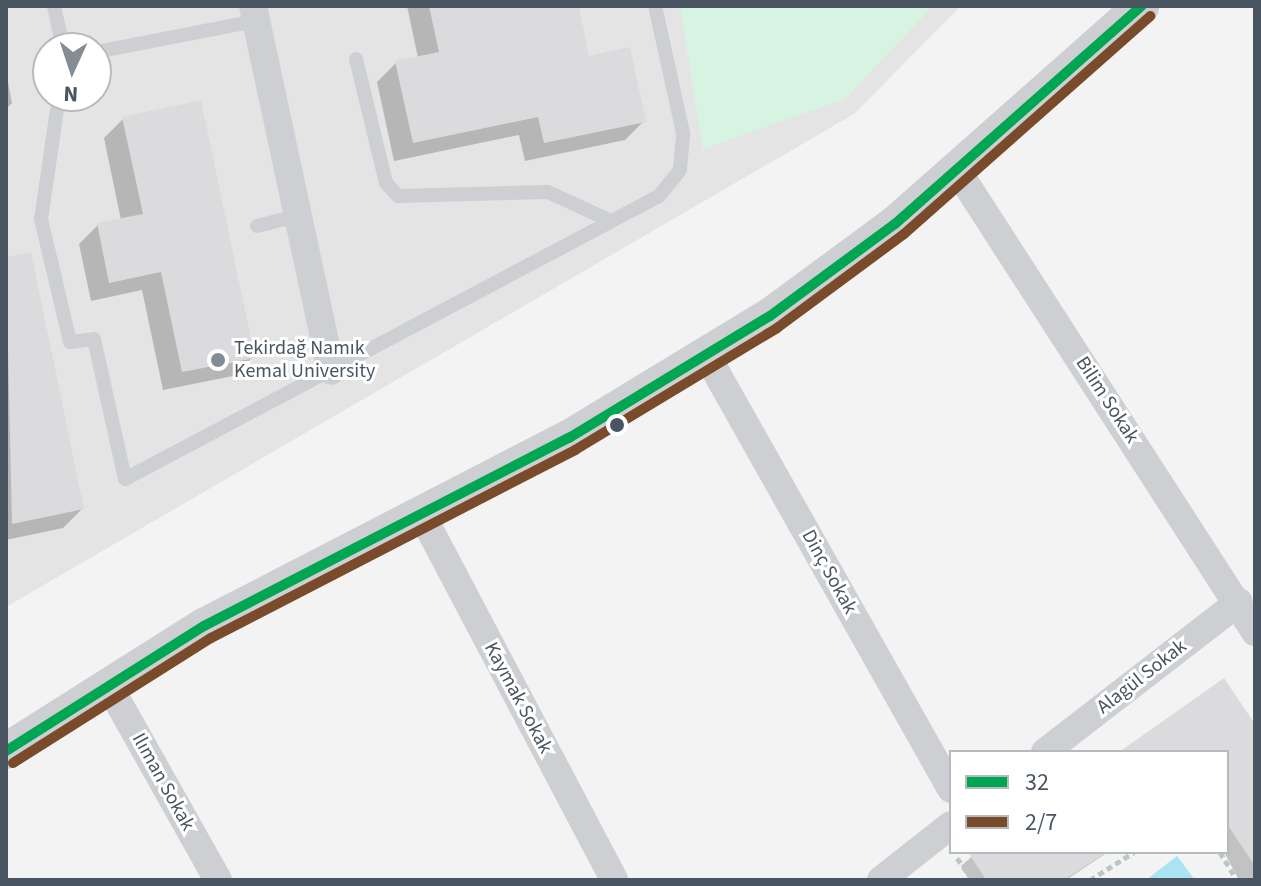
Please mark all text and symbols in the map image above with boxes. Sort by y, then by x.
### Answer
north arrow [32,32,112,112]
text: N [63,78,79,110]
place label: Tekirdağ Namık Kemal University [234,336,375,383]
marker: Tekirdağ Namık Kemal University [209,351,227,369]
street label: Bilim Sokak [1070,352,1144,448]
unlabelled marker [609,417,625,433]
street label: Dinç Sokak [796,526,862,618]
street label: Alagül Sokak [1092,635,1192,719]
street label: Kaymak Sokak [479,638,557,758]
street label: Ilıman Sokak [126,729,200,835]
legend [949,750,1229,854]
text: 32 [1025,765,1049,800]
text: 2/7 [1025,805,1057,840]

